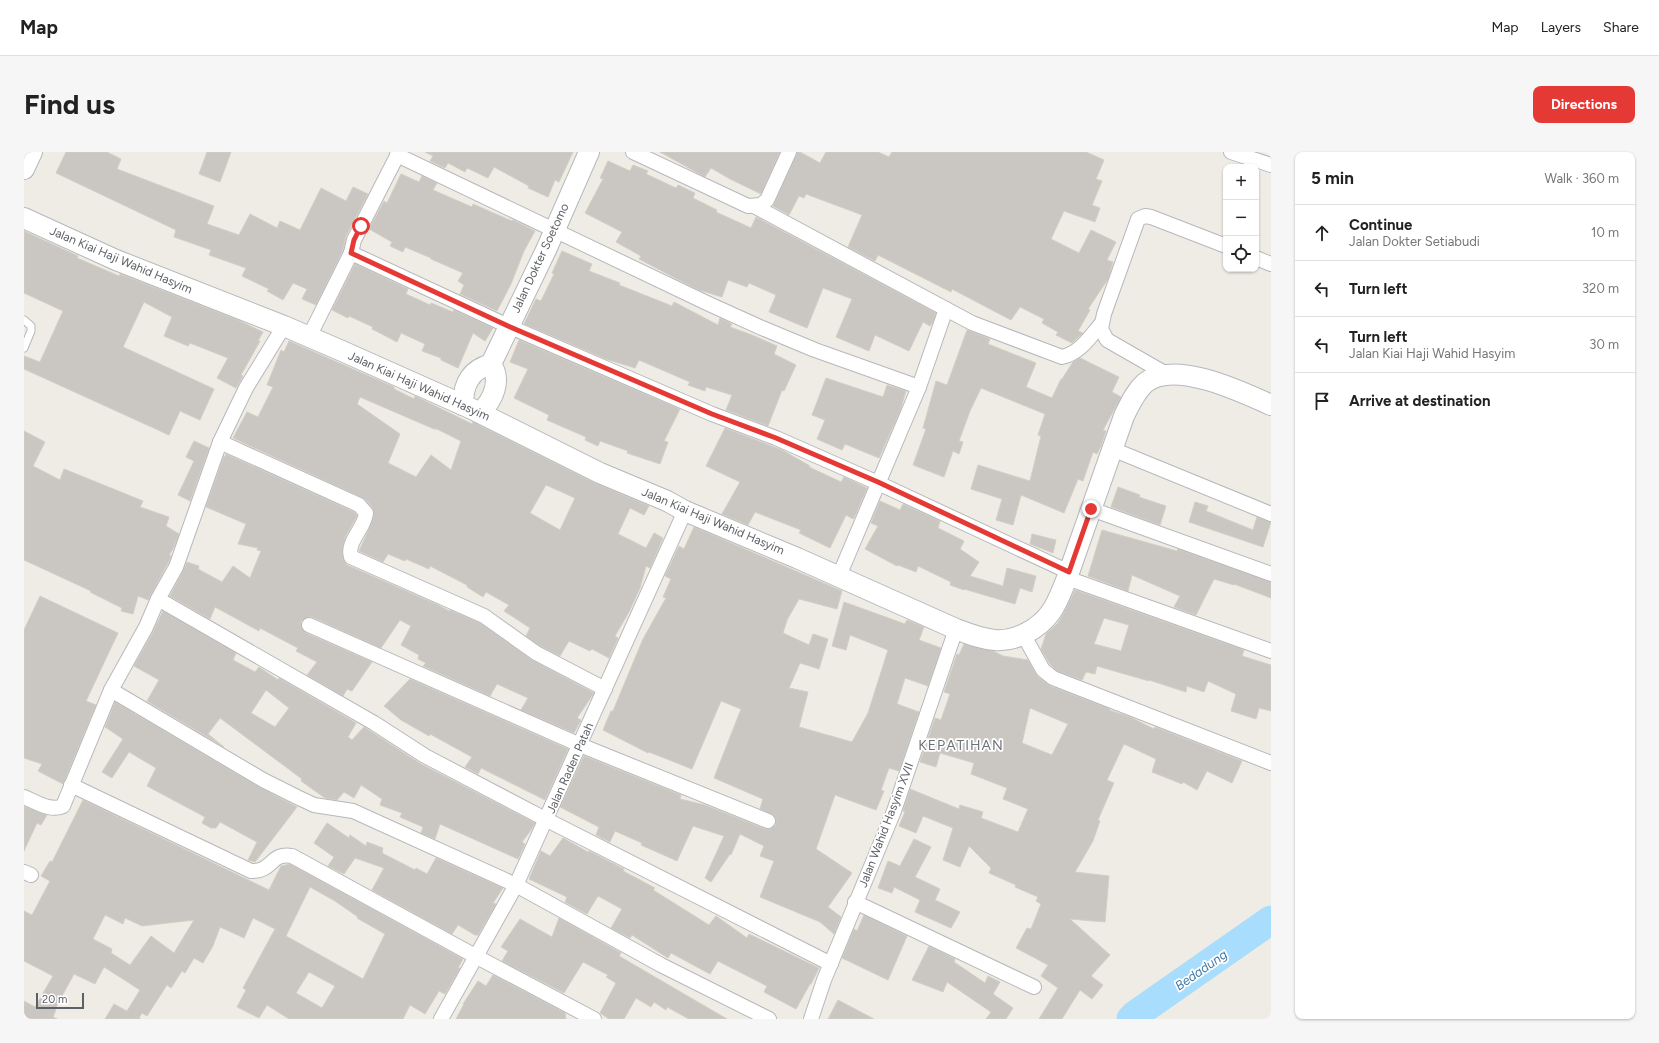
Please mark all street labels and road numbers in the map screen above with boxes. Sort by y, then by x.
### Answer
street label: Jalan Dokter Soetomo [508,201,572,315]
street label: Jalan Kiai Haji Wahid Hasyim [48,224,194,296]
street label: Jalan Kiai Haji Wahid Hasyim [346,348,492,424]
street label: Jalan Kiai Haji Wahid Hasyim [640,485,786,557]
street label: Jalan Raden Patah [544,720,596,816]
street label: Jalan Wahid Hasyim XVII [856,761,916,889]

